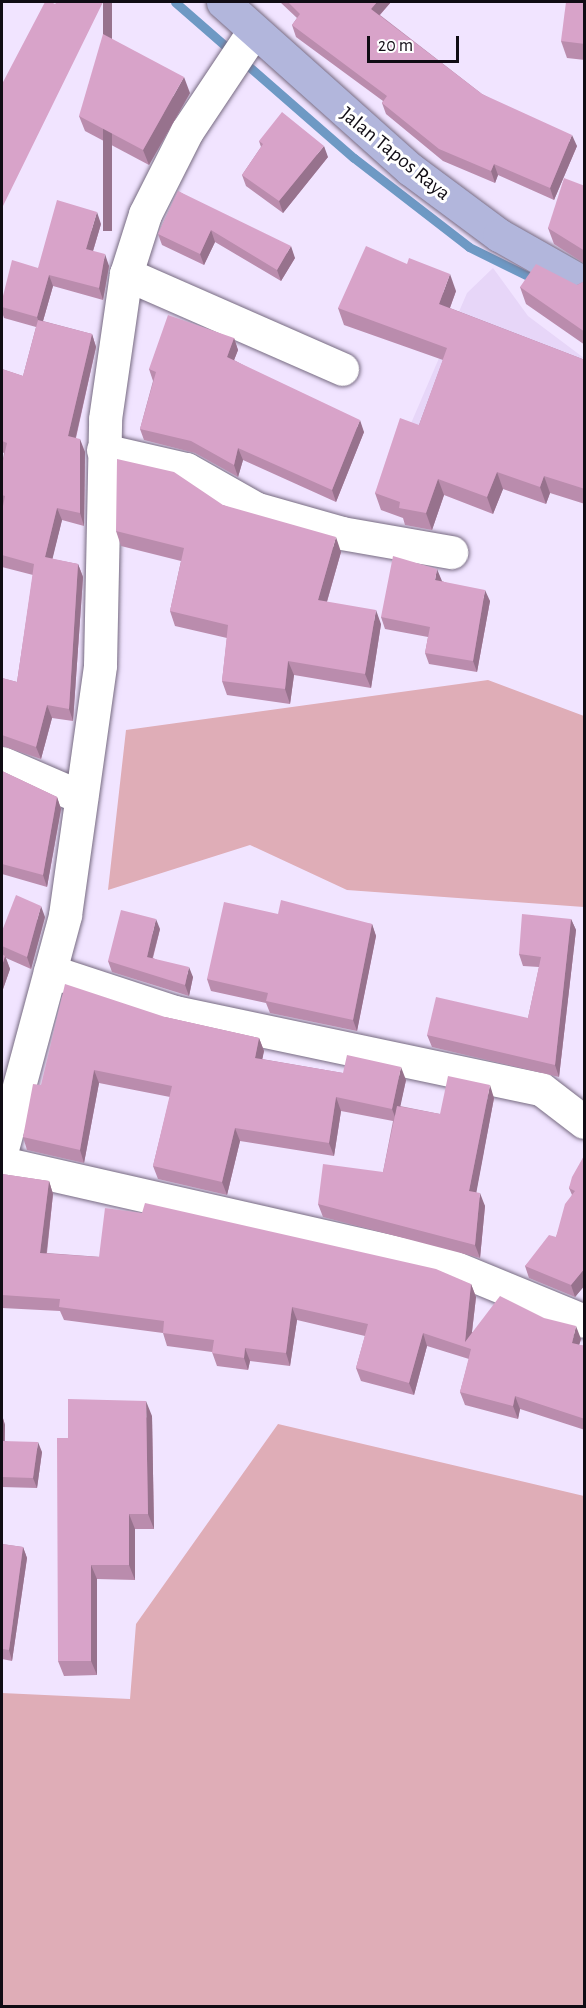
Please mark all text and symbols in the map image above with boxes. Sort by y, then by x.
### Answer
scale bar [370,24,462,62]
text: 20 m [378,37,413,55]
street label: Jalan Tapos Raya [335,102,455,206]

